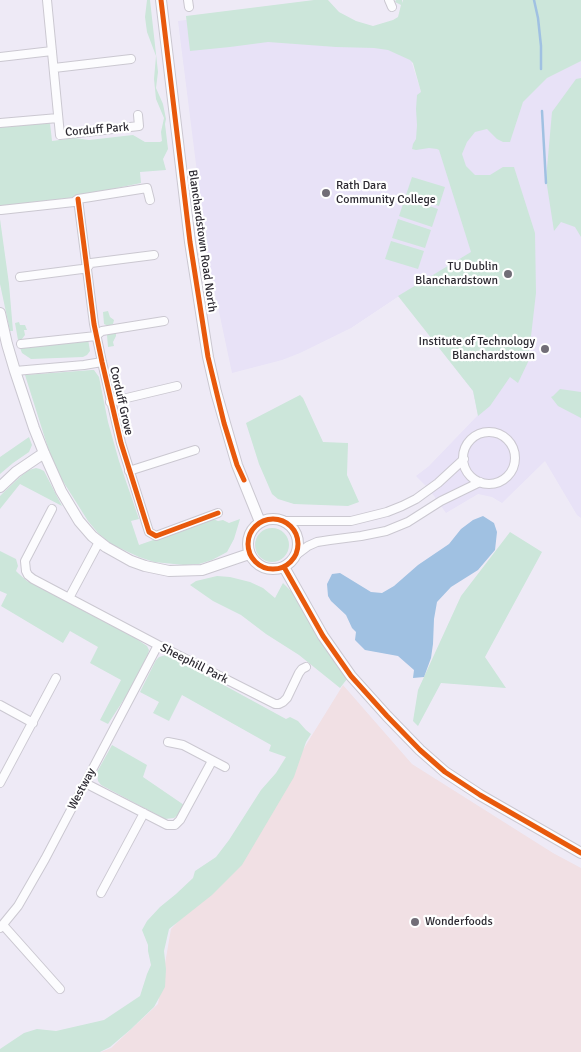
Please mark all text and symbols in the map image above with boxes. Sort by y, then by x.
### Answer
street label: Corduff Park [64,120,130,140]
street label: Blanchardstown Road North [185,169,219,313]
place label: Rath Dara Community College [336,179,436,207]
marker: Rath Dara Community College [320,187,332,199]
place label: TU Dublin Blanchardstown [415,260,498,288]
marker: TU Dublin Blanchardstown [502,268,514,280]
place label: Institute of Technology Blanchardstown [418,335,535,363]
marker: Institute of Technology Blanchardstown [539,343,551,355]
street label: Corduff Grove [106,365,136,437]
street label: Sheephill Park [158,641,230,687]
street label: Westway [65,766,99,812]
place label: Wonderfoods [425,915,493,929]
marker: Wonderfoods [409,916,421,928]

